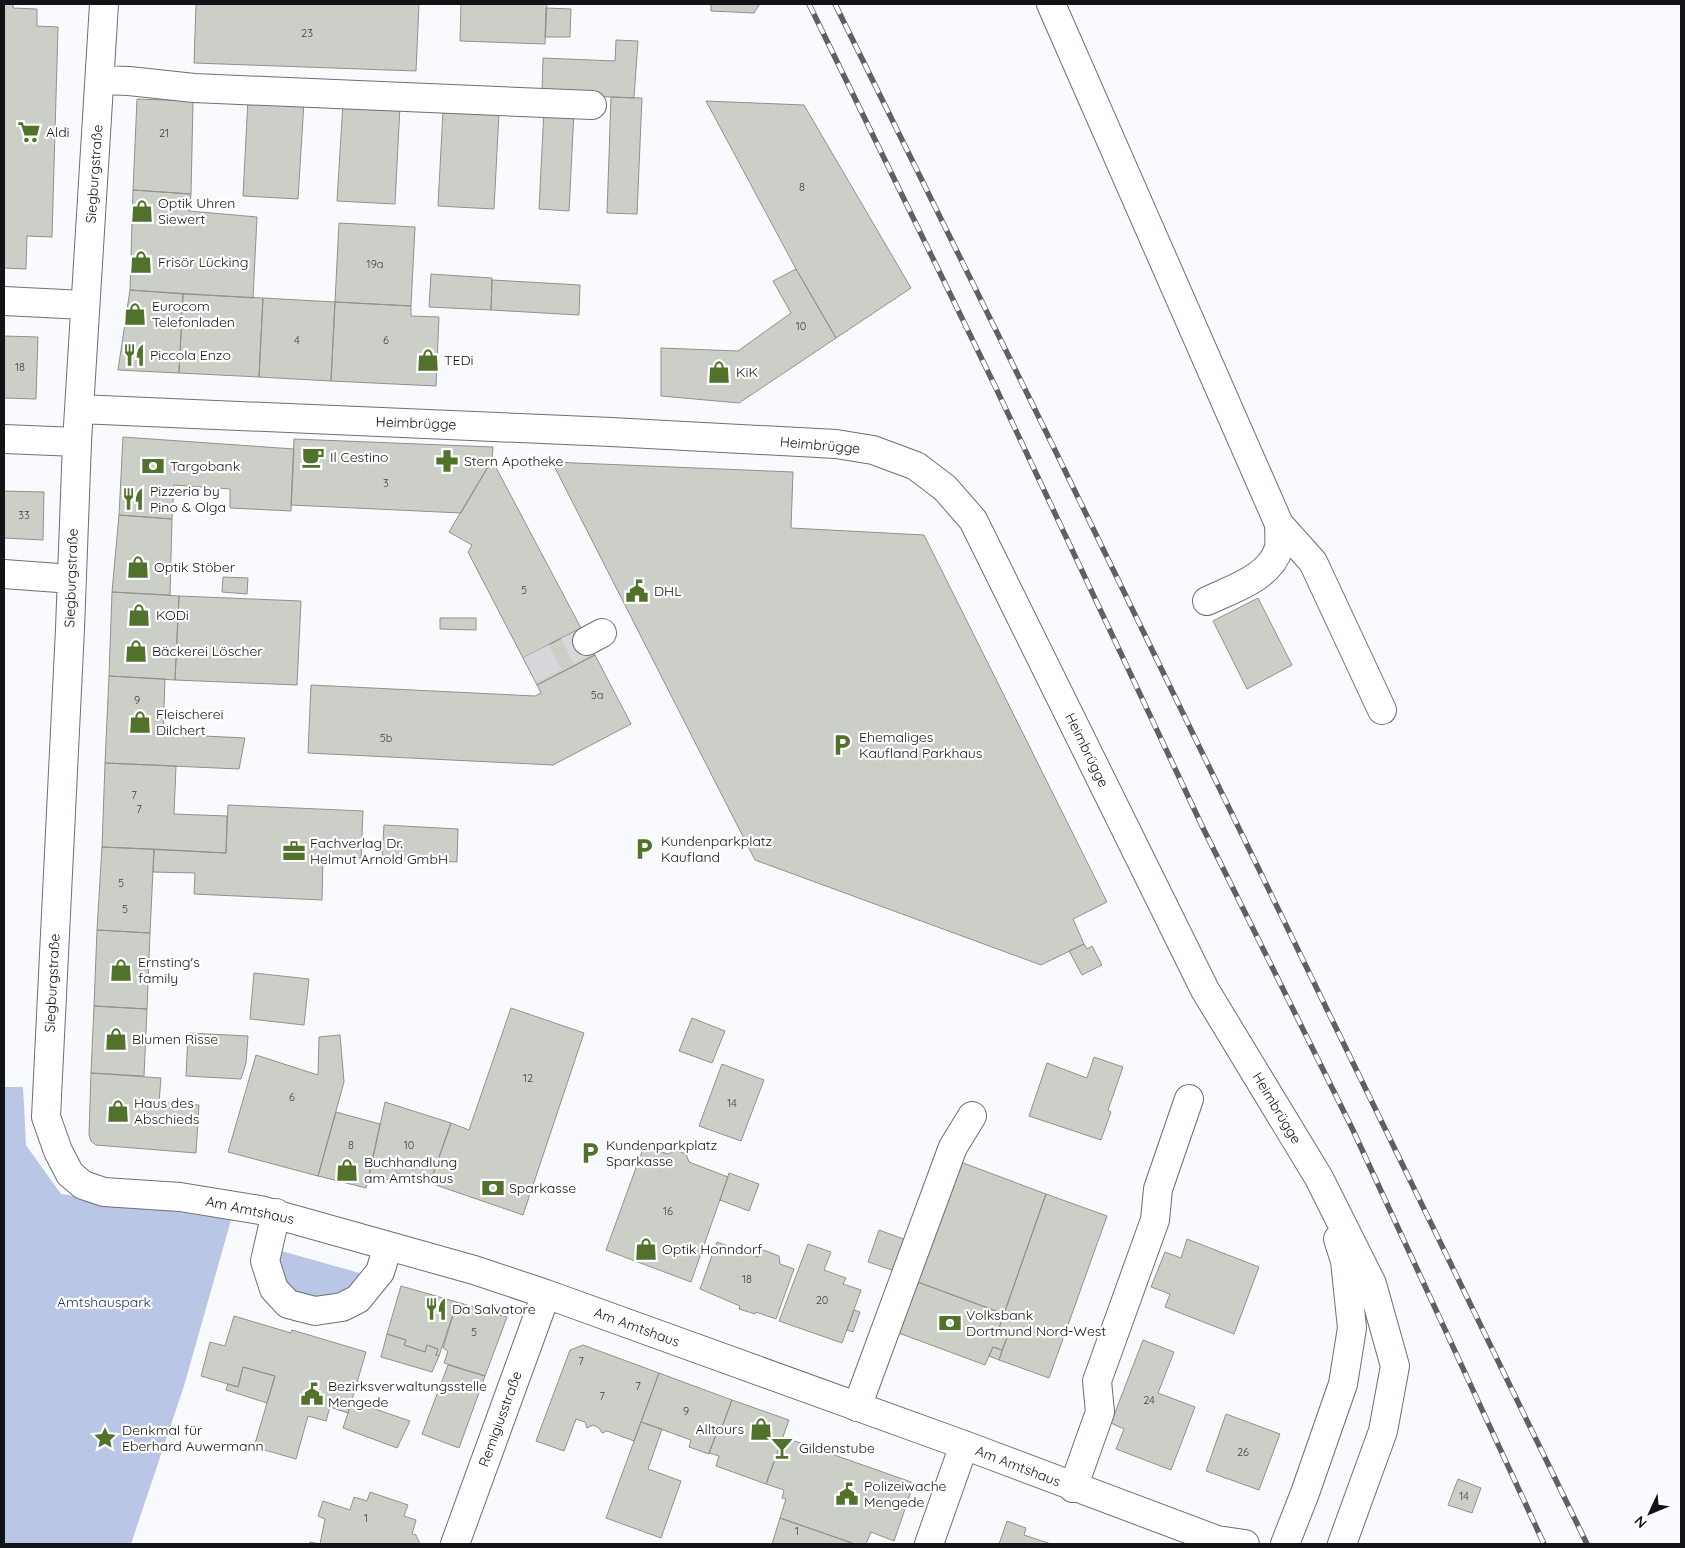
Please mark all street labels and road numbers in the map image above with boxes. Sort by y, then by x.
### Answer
street label: Siegburgstraße [82,124,106,224]
street label: Heimbrügge [375,413,457,433]
street label: Heimbrügge [779,433,861,457]
street label: Siegburgstraße [60,528,82,628]
street label: Heimbrügge [1061,710,1113,790]
street label: Siegburgstraße [40,933,64,1033]
street label: Heimbrügge [1249,1069,1306,1147]
street label: Am Amtshaus [204,1192,296,1228]
street label: Am Amtshaus [592,1303,682,1351]
street label: Remigiusstraße [474,1369,526,1469]
street label: Am Amtshaus [973,1441,1063,1491]

